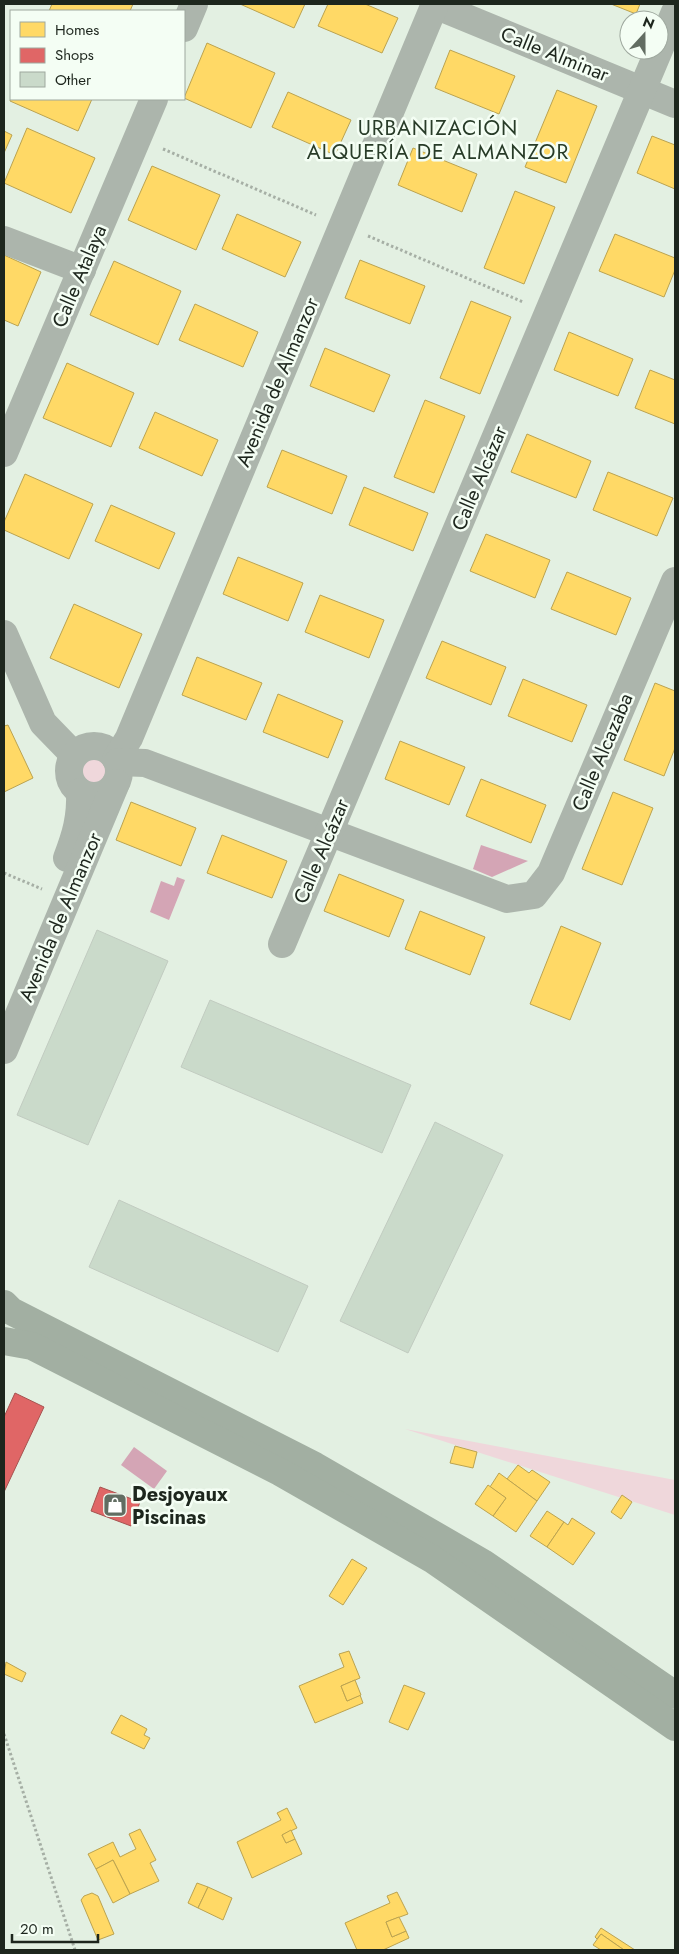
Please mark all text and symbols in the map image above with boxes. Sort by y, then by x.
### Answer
legend [10,10,185,100]
north arrow [619,10,669,60]
text: N [640,12,657,34]
text: Homes [55,19,99,41]
street label: Calle Alminar [496,20,613,89]
text: Shops [55,44,94,66]
text: Other [55,69,92,91]
district label: URBANIZACIÓN ALQUERÍA DE ALMANZOR [307,113,569,167]
street label: Calle Atalaya [45,220,114,332]
street label: Avenida de Almanzor [229,293,326,471]
street label: Calle Alcázar [444,421,515,535]
street label: Calle Alcazaba [565,689,640,816]
street label: Calle Alcázar [286,794,357,908]
street label: Avenida de Almanzor [12,828,109,1006]
place label: Desjoyaux Piscinas [132,1480,228,1532]
shop icon: Desjoyaux Piscinas [102,1492,128,1518]
scale bar [12,1912,99,1944]
text: 20 m [20,1918,54,1940]

